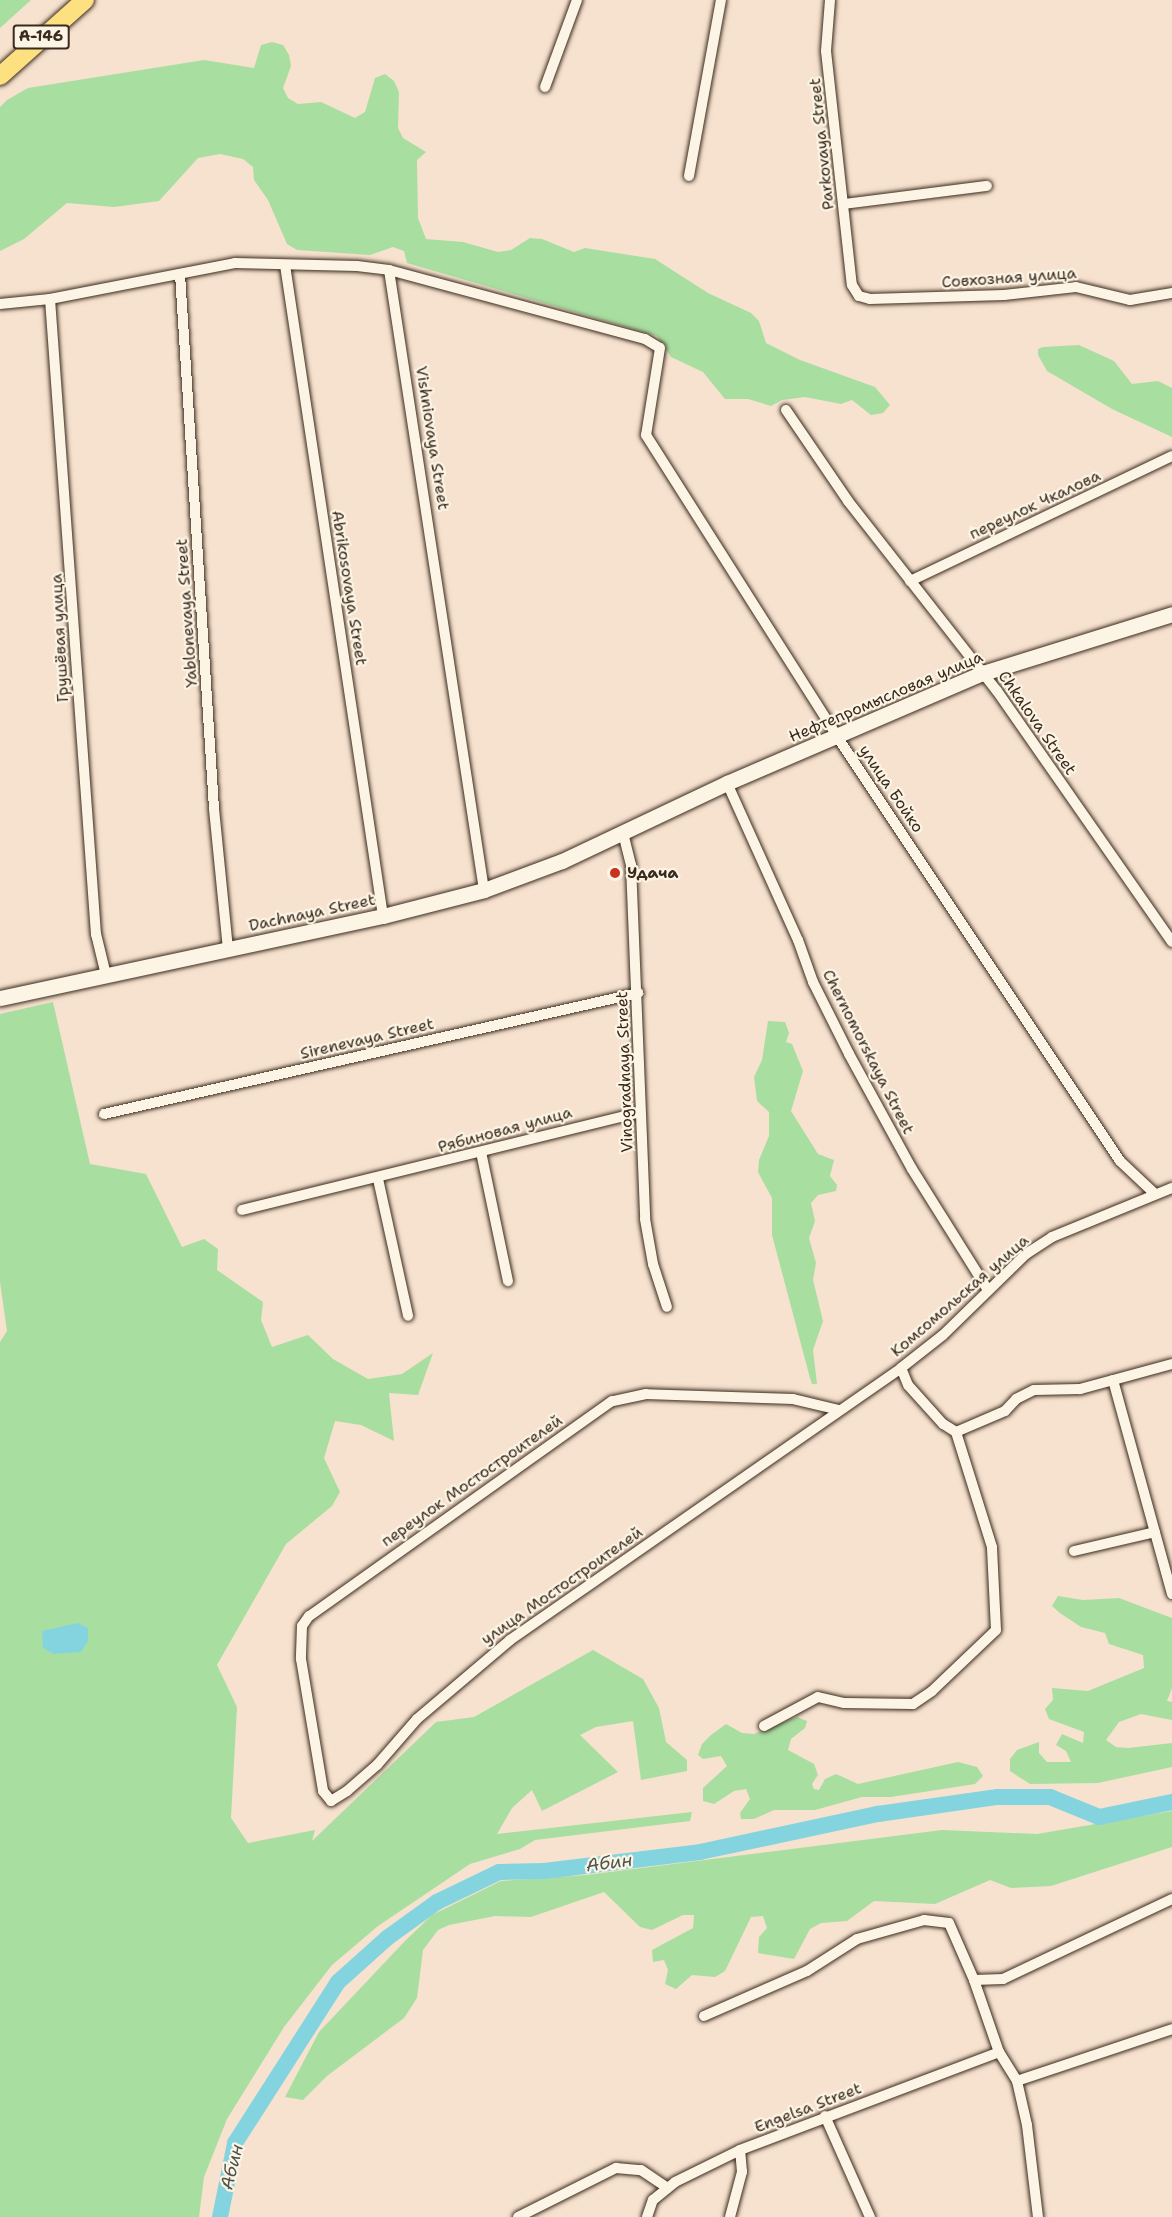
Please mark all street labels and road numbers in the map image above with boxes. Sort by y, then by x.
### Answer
road number: А-146 [12,25,70,49]
street label: Parkovaya Street [806,77,838,211]
street label: Совхозная улица [941,264,1077,292]
street label: Vishniovaya Street [411,365,453,511]
street label: переулок Чкалова [966,466,1104,544]
street label: Abrikosovaya Street [327,509,371,667]
street label: Yablonevaya Street [172,538,202,688]
street label: Грушёвая улица [47,573,73,703]
street label: Нефтепромысловая улица [786,647,986,747]
street label: Chkalova Street [994,667,1080,779]
street label: улица Бойко [855,741,927,837]
street label: Dachnaya Street [247,890,377,936]
street label: Chernomorskaya Street [818,966,918,1138]
street label: Vinogradnaya Street [613,991,637,1153]
street label: Sirenevaya Street [298,1014,436,1064]
street label: Рябиновая улица [436,1103,574,1157]
street label: Комсомольская улица [887,1231,1033,1361]
street label: переулок Мостостроителей [378,1411,566,1551]
street label: улица Мостостроителей [477,1523,647,1649]
street label: Engelsa Street [752,2079,864,2137]

